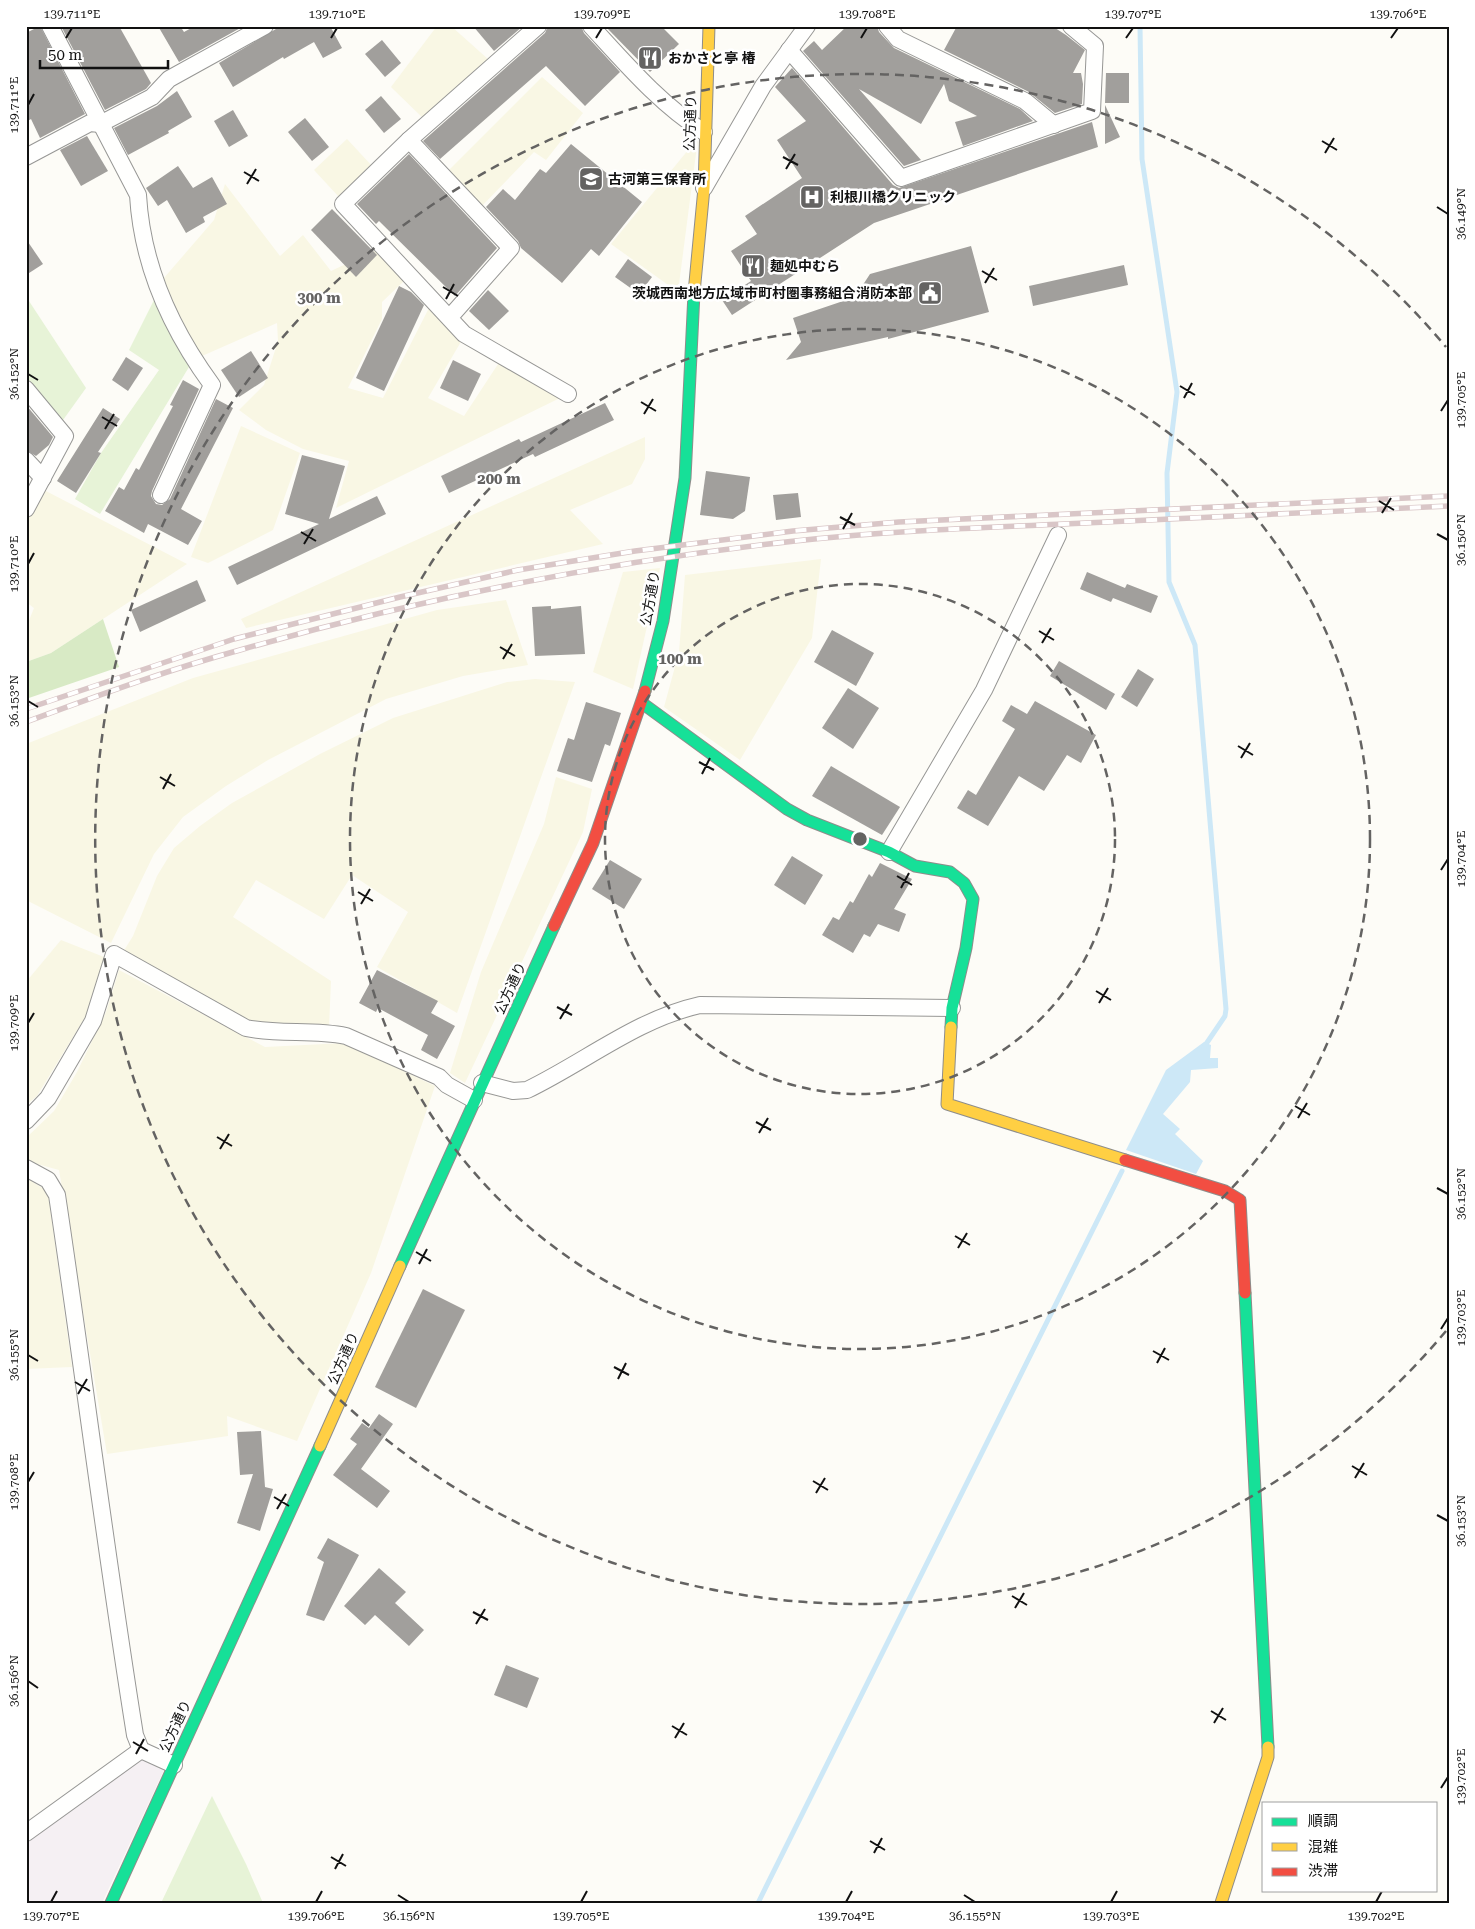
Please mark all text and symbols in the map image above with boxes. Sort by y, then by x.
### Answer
text: 139.711°E [44,7,100,21]
text: 139.710°E [309,7,365,21]
text: 139.709°E [574,7,630,21]
text: 139.708°E [839,7,895,21]
text: 139.707°E [1105,7,1161,21]
text: 139.706°E [1370,7,1426,21]
scale bar [40,38,168,70]
restaurant icon: おかさと亭 椿 [637,45,663,71]
text: 50 m [48,46,83,64]
place label: おかさと亭 椿 [668,50,756,66]
text: 139.711°E [7,77,21,133]
street label: 公方通り [681,95,699,151]
school or university icon: 古河第三保育所 [578,166,604,192]
place label: 古河第三保育所 [608,171,706,187]
hospital icon: 利根川橋クリニック [799,184,825,210]
text: 36.149°N [1454,188,1468,240]
place label: 利根川橋クリニック [830,189,956,205]
restaurant icon: 麺処中むら [740,253,766,279]
place label: 麺処中むら [770,258,840,274]
public building icon: 茨城西南地方広域市町村圏事務組合消防本部 [917,280,943,306]
place label: 茨城西南地方広域市町村圏事務組合消防本部 [632,285,912,301]
text: 300 m [297,289,341,307]
text: 36.152°N [7,348,21,400]
text: 139.705°E [1454,372,1468,428]
text: 200 m [477,470,521,488]
text: 36.150°N [1454,514,1468,566]
text: 139.710°E [7,536,21,592]
street label: 公方通り [637,569,663,627]
text: 100 m [658,650,702,668]
text: 36.153°N [7,675,21,727]
centre of rings [851,830,869,848]
text: 139.704°E [1454,831,1468,887]
street label: 公方通り [491,959,529,1017]
text: 139.709°E [7,995,21,1051]
text: 36.152°N [1454,1168,1468,1220]
text: 139.703°E [1454,1290,1468,1346]
text: 36.155°N [7,1329,21,1381]
street label: 公方通り [324,1329,362,1387]
text: 139.708°E [7,1454,21,1510]
text: 36.153°N [1454,1495,1468,1547]
text: 36.156°N [7,1655,21,1707]
street label: 公方通り [156,1697,194,1755]
text: 139.702°E [1454,1749,1468,1805]
legend [1262,1802,1438,1892]
text: 順調 [1308,1812,1338,1830]
text: 混雑 [1308,1838,1338,1856]
text: 渋滞 [1308,1862,1338,1880]
text: 139.707°E [23,1909,79,1923]
text: 139.706°E [288,1909,344,1923]
text: 36.156°N [383,1909,435,1923]
text: 139.705°E [553,1909,609,1923]
text: 139.704°E [818,1909,874,1923]
text: 36.155°N [949,1909,1001,1923]
text: 139.703°E [1083,1909,1139,1923]
text: 139.702°E [1348,1909,1404,1923]

